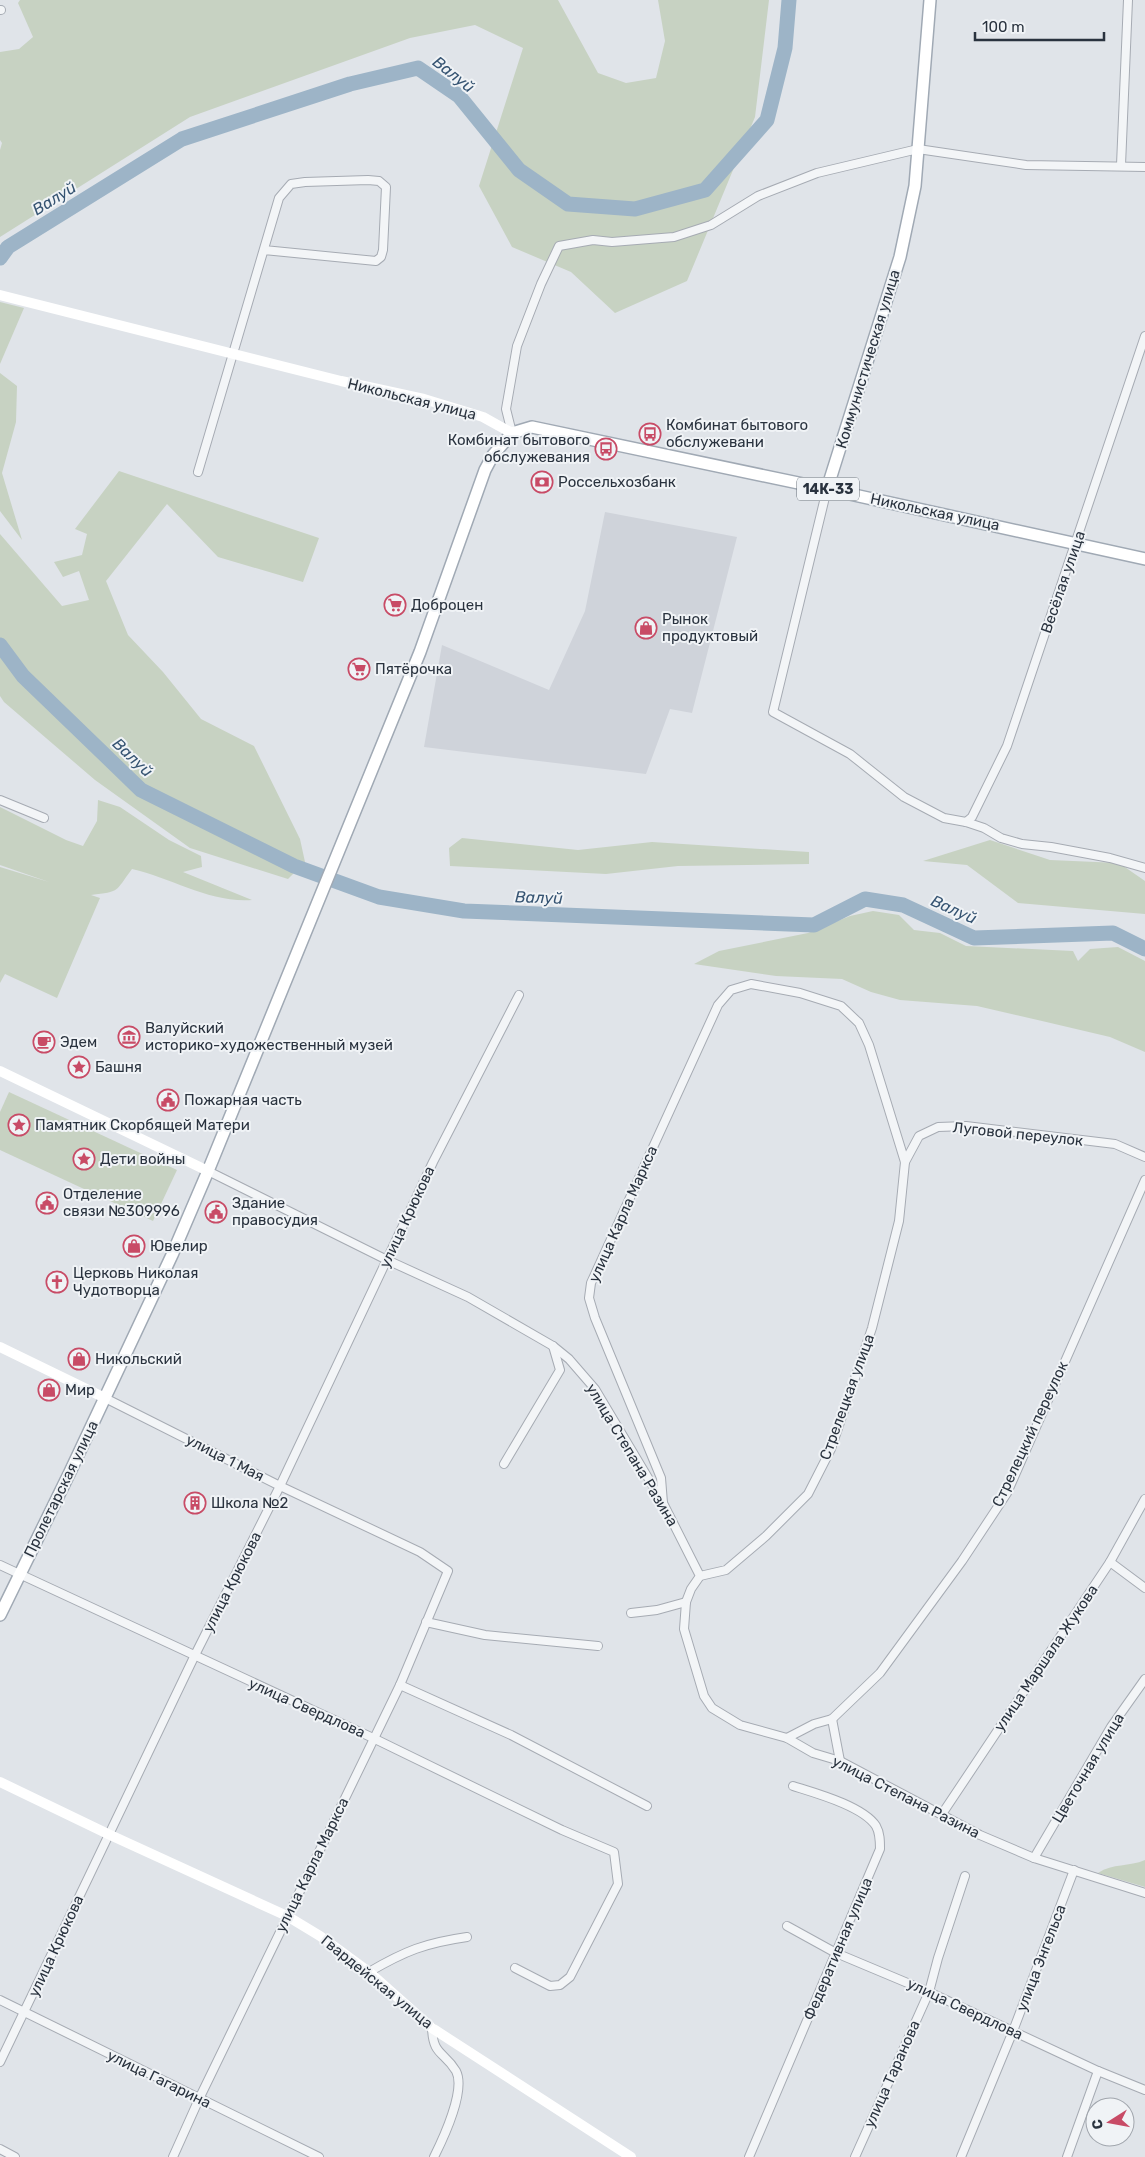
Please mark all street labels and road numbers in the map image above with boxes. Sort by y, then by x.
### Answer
street label: Коммунистическая улица [832,267,904,451]
street label: Никольская улица [346,374,478,424]
road number: 14К-33 [797,478,859,500]
street label: Никольская улица [869,489,1001,535]
street label: Весёлая улица [1037,528,1089,636]
street label: Луговой переулок [952,1118,1084,1150]
street label: улица Карла Маркса [585,1143,661,1285]
street label: улица Крюкова [376,1163,438,1271]
street label: Стрелецкая улица [816,1332,878,1462]
street label: Стрелецкий переулок [988,1358,1072,1510]
street label: улица Степана Разина [582,1380,682,1530]
street label: Пролетарская улица [20,1418,102,1560]
street label: улица 1 Мая [183,1431,267,1485]
street label: улица Крюкова [199,1529,265,1635]
street label: улица Маршала Жукова [990,1581,1102,1735]
street label: улица Свердлова [246,1674,368,1742]
street label: Цветочная улица [1048,1710,1128,1826]
street label: улица Степана Разина [829,1752,983,1842]
street label: улица Карла Маркса [272,1795,352,1935]
street label: Федеративная улица [800,1875,876,2023]
street label: улица Крюкова [25,1892,87,2000]
street label: улица Энгельса [1012,1902,1070,2014]
street label: Гвардейская улица [318,1931,436,2033]
street label: улица Свердлова [904,1974,1026,2044]
street label: улица Таранова [860,2018,924,2130]
street label: улица Гагарина [104,2046,214,2112]

